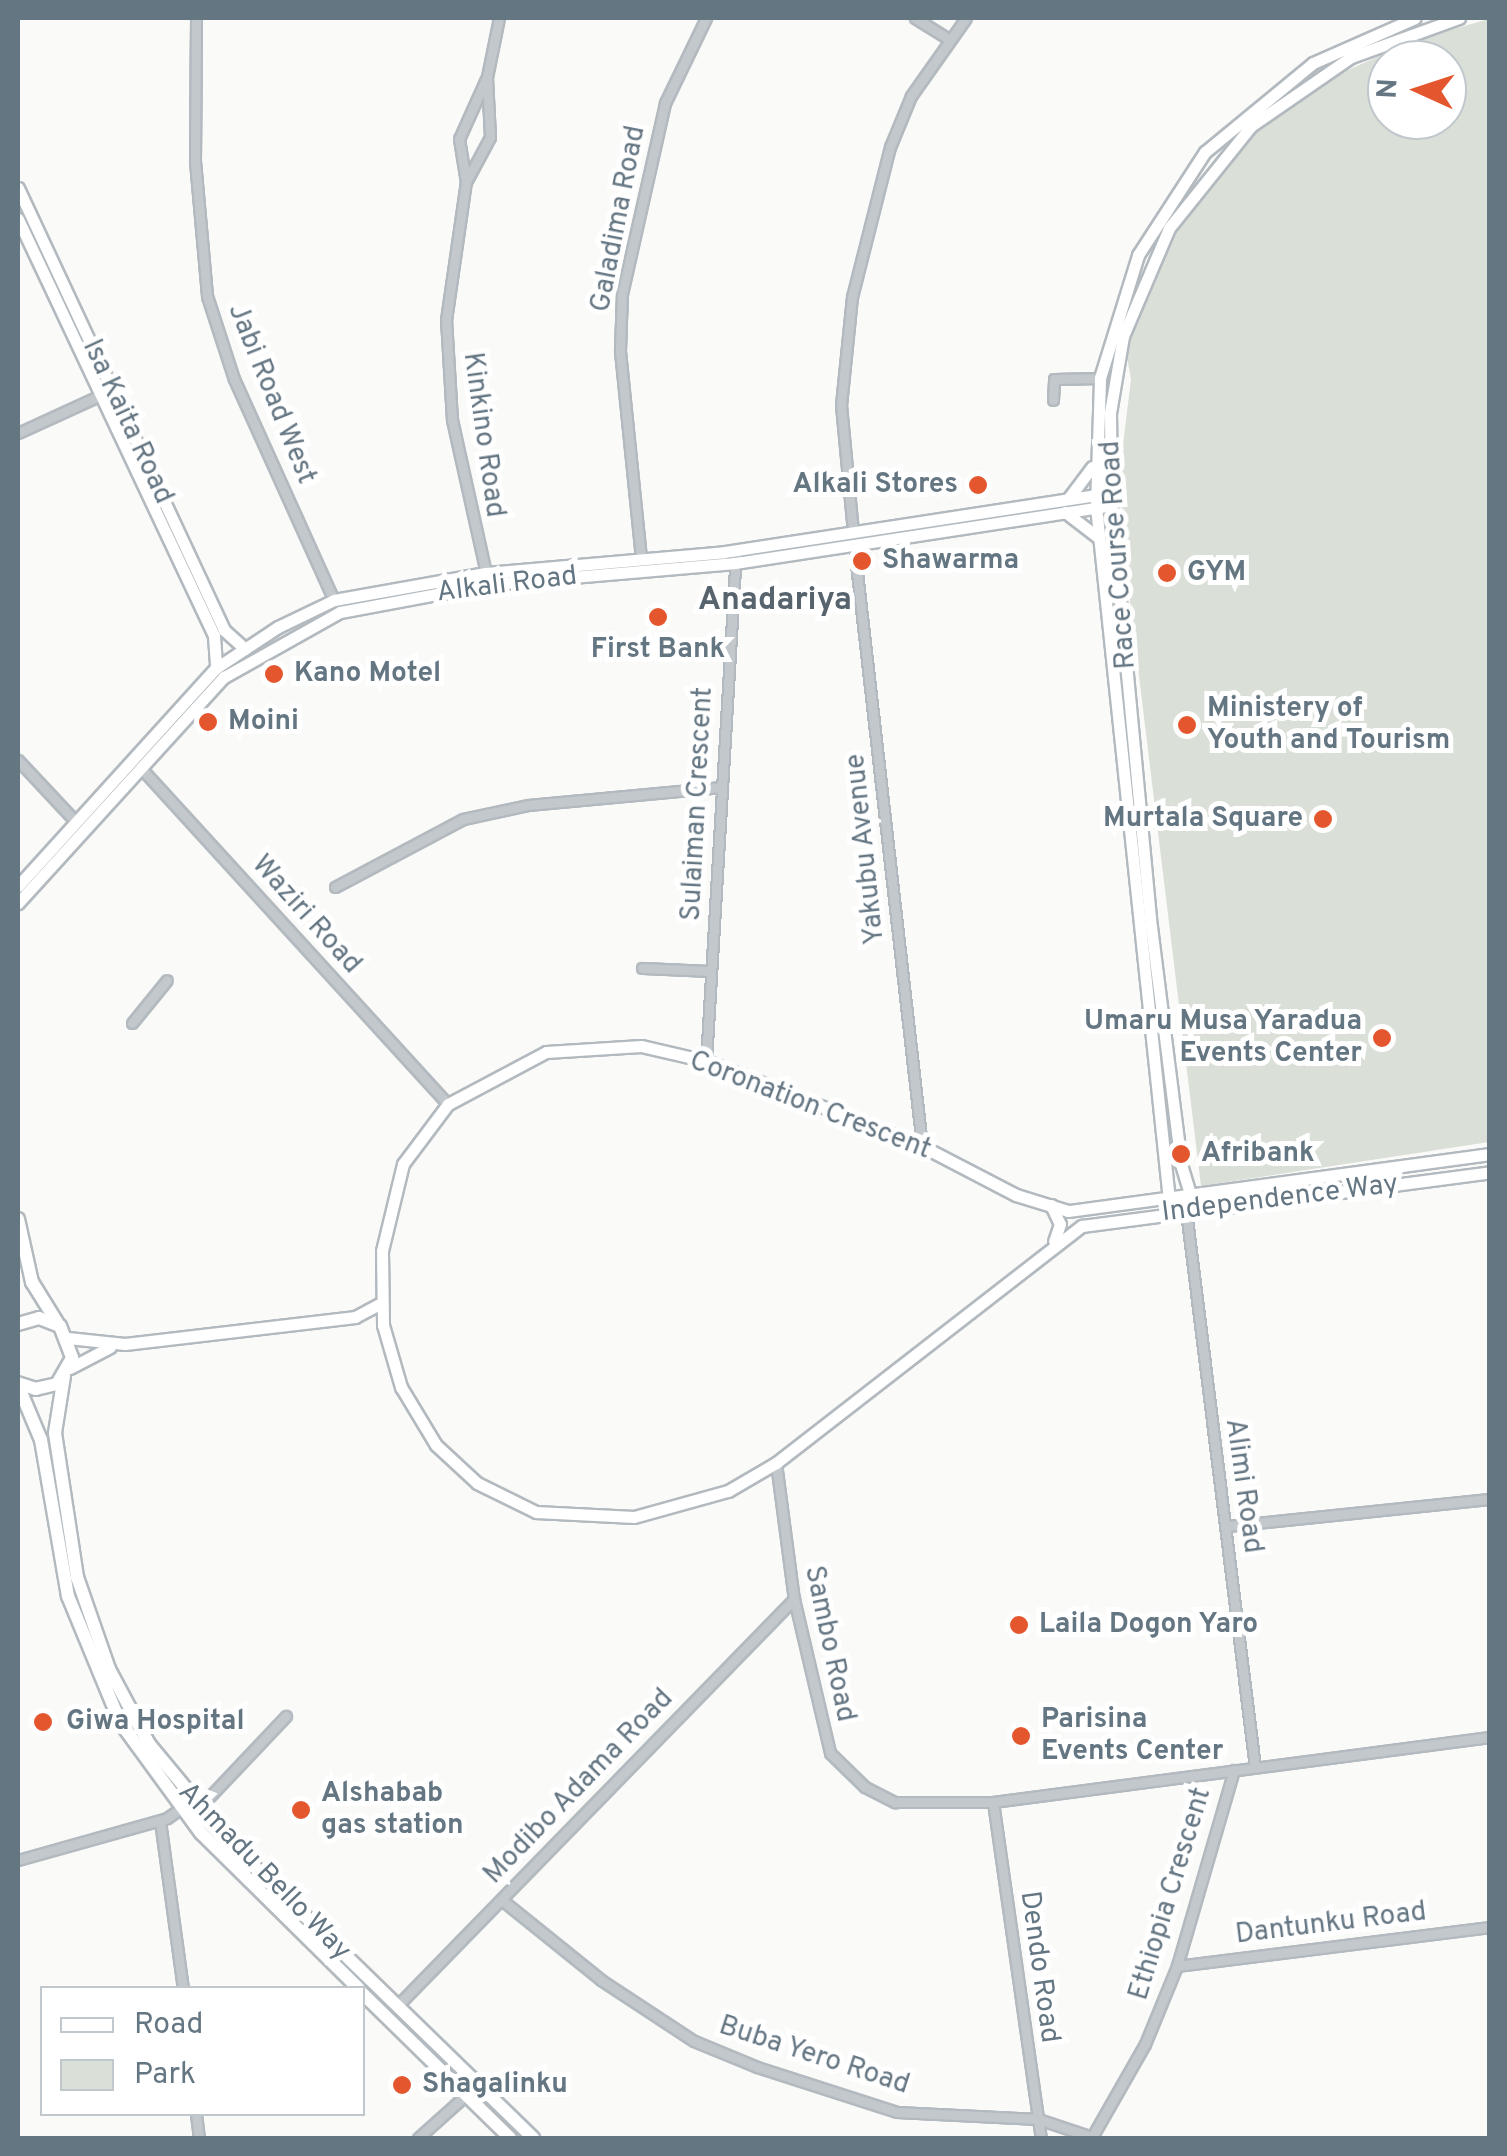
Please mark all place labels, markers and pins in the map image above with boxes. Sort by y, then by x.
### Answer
place label: Alkali Stores [792,468,958,502]
marker: Alkali Stores [967,474,989,496]
place label: Shawarma [882,544,1019,578]
marker: Shawarma [851,550,873,572]
place label: GYM [1187,556,1246,590]
marker: GYM [1156,562,1178,584]
marker: First Bank [647,606,669,628]
place label: First Bank [591,633,725,667]
place label: Kano Motel [294,657,441,691]
marker: Kano Motel [263,663,285,685]
place label: Ministery of Youth and Tourism [1207,692,1450,758]
place label: Moini [228,705,299,739]
marker: Moini [197,711,219,733]
marker: Ministery of Youth and Tourism [1176,714,1198,736]
place label: Murtala Square [1103,802,1303,836]
marker: Murtala Square [1312,808,1334,830]
place label: Umaru Musa Yaradua Events Center [1083,1005,1362,1071]
marker: Umaru Musa Yaradua Events Center [1371,1027,1393,1049]
place label: Afribank [1201,1137,1315,1171]
marker: Afribank [1170,1143,1192,1165]
place label: Laila Dogon Yaro [1039,1608,1259,1642]
marker: Laila Dogon Yaro [1008,1614,1030,1636]
place label: Parisina Events Center [1041,1703,1223,1769]
place label: Giwa Hospital [66,1705,245,1739]
marker: Giwa Hospital [30,1709,56,1735]
marker: Parisina Events Center [1010,1725,1032,1747]
place label: Alshabab gas station [321,1777,464,1843]
marker: Alshabab gas station [290,1799,312,1821]
place label: Shagalinku [422,2068,568,2102]
marker: Shagalinku [391,2074,413,2096]

